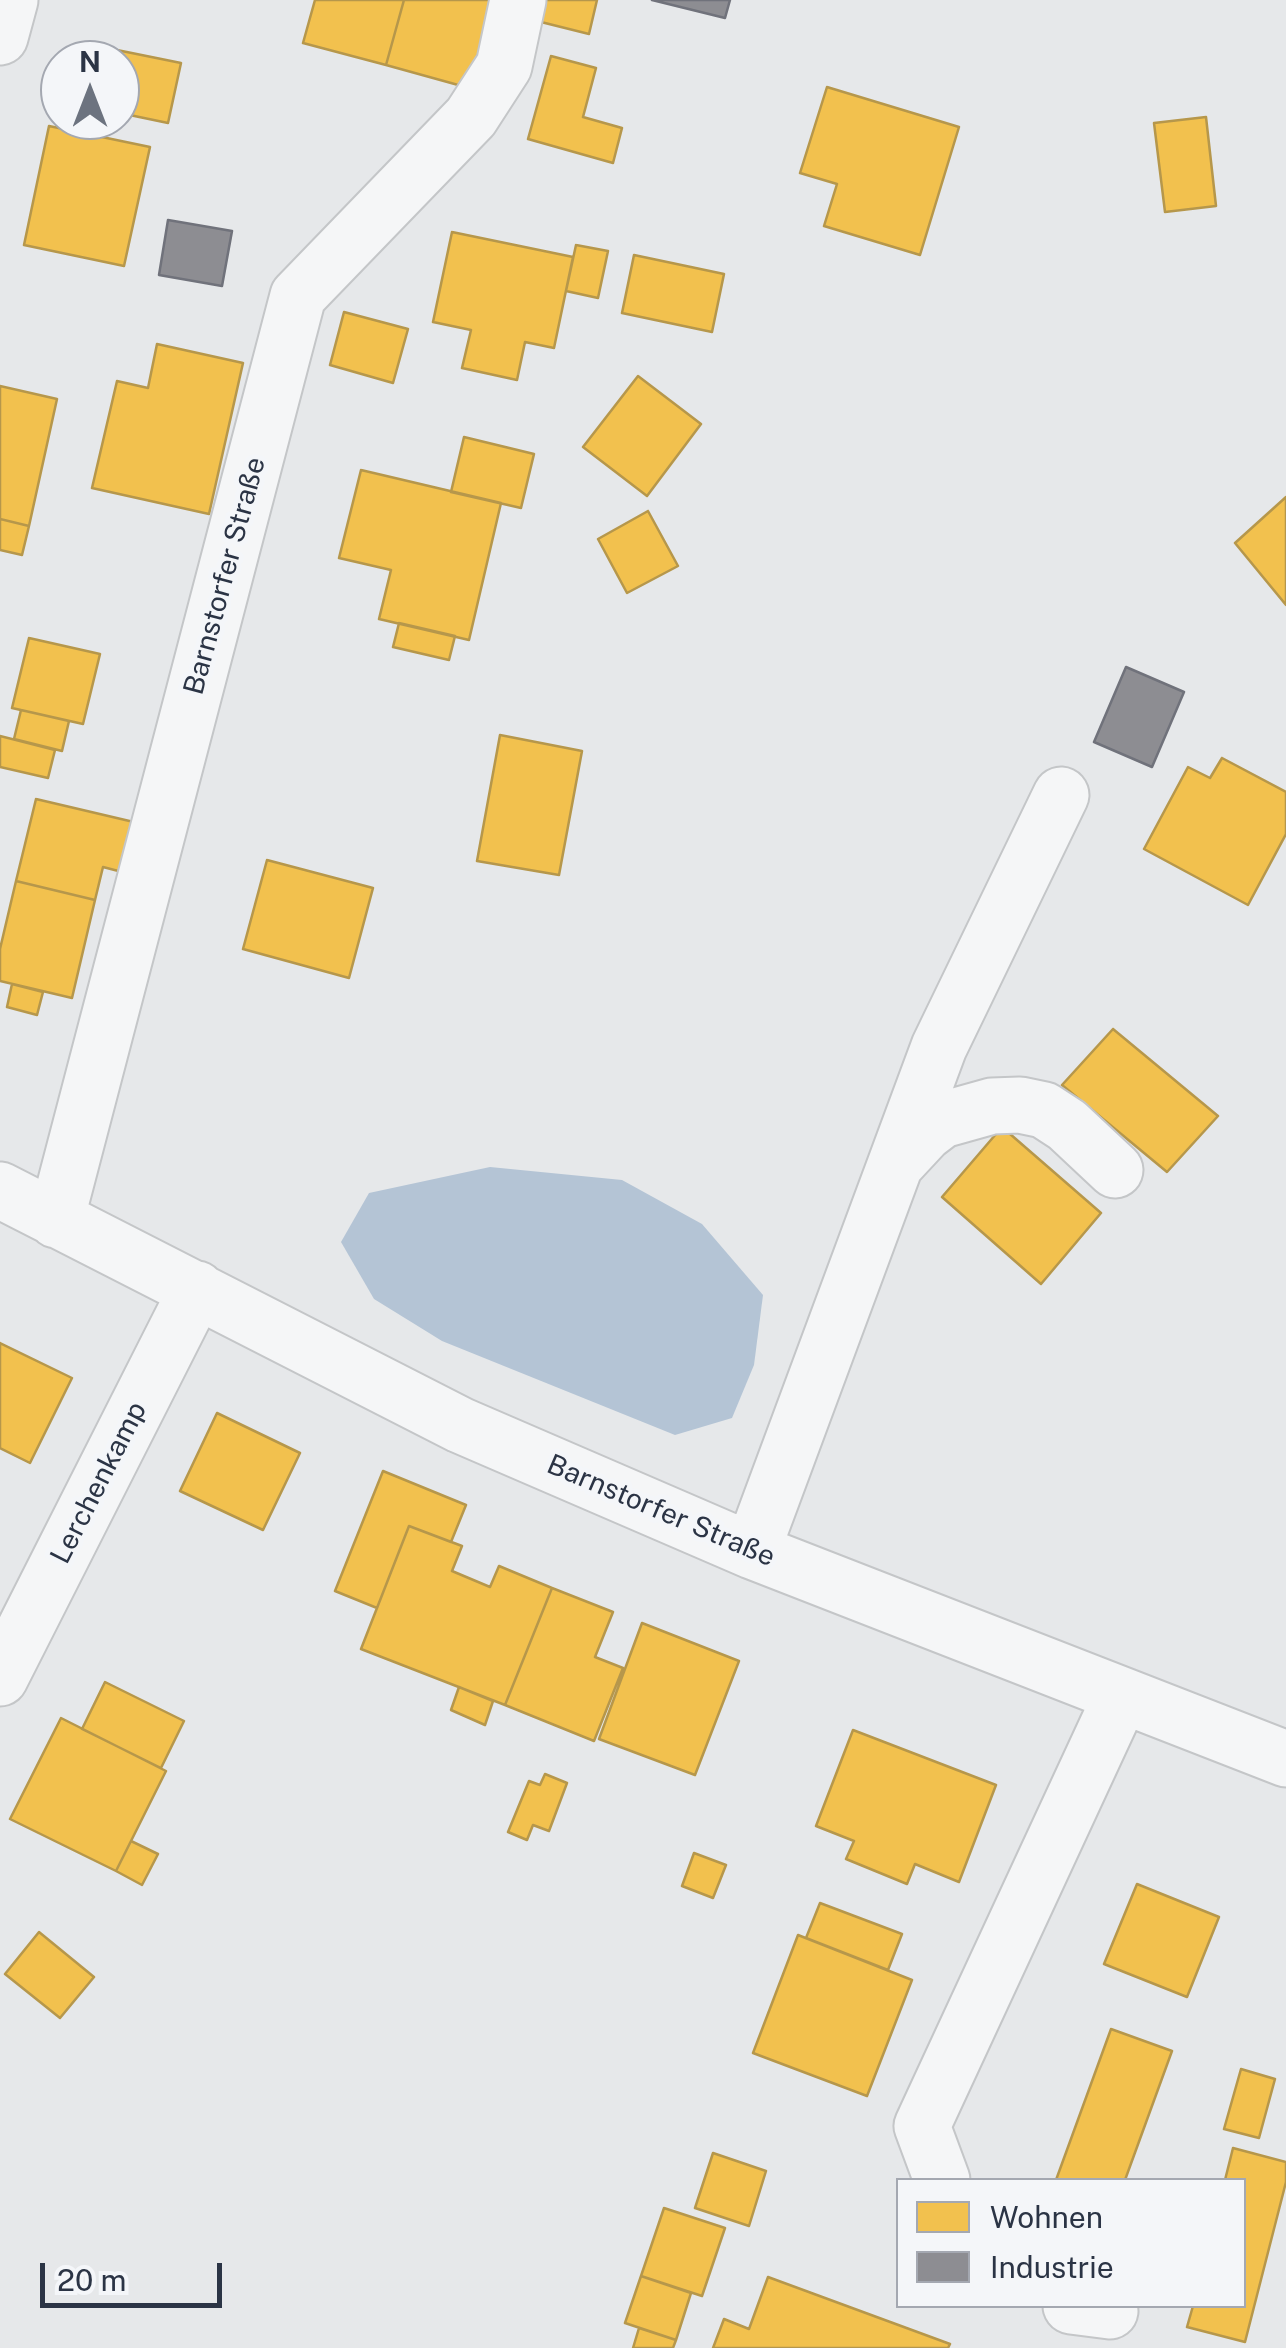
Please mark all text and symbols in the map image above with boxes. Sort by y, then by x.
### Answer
north arrow [40,40,140,140]
text: N [79,45,101,78]
street label: Barnstorfer Straße [177,454,273,698]
street label: Lerchenkamp [44,1396,154,1570]
street label: Barnstorfer Straße [542,1448,780,1574]
legend [896,2178,1246,2308]
text: Wohnen [990,2199,1103,2235]
scale bar [45,2243,228,2305]
text: Industrie [990,2249,1114,2285]
text: 20 m [57,2262,126,2298]

